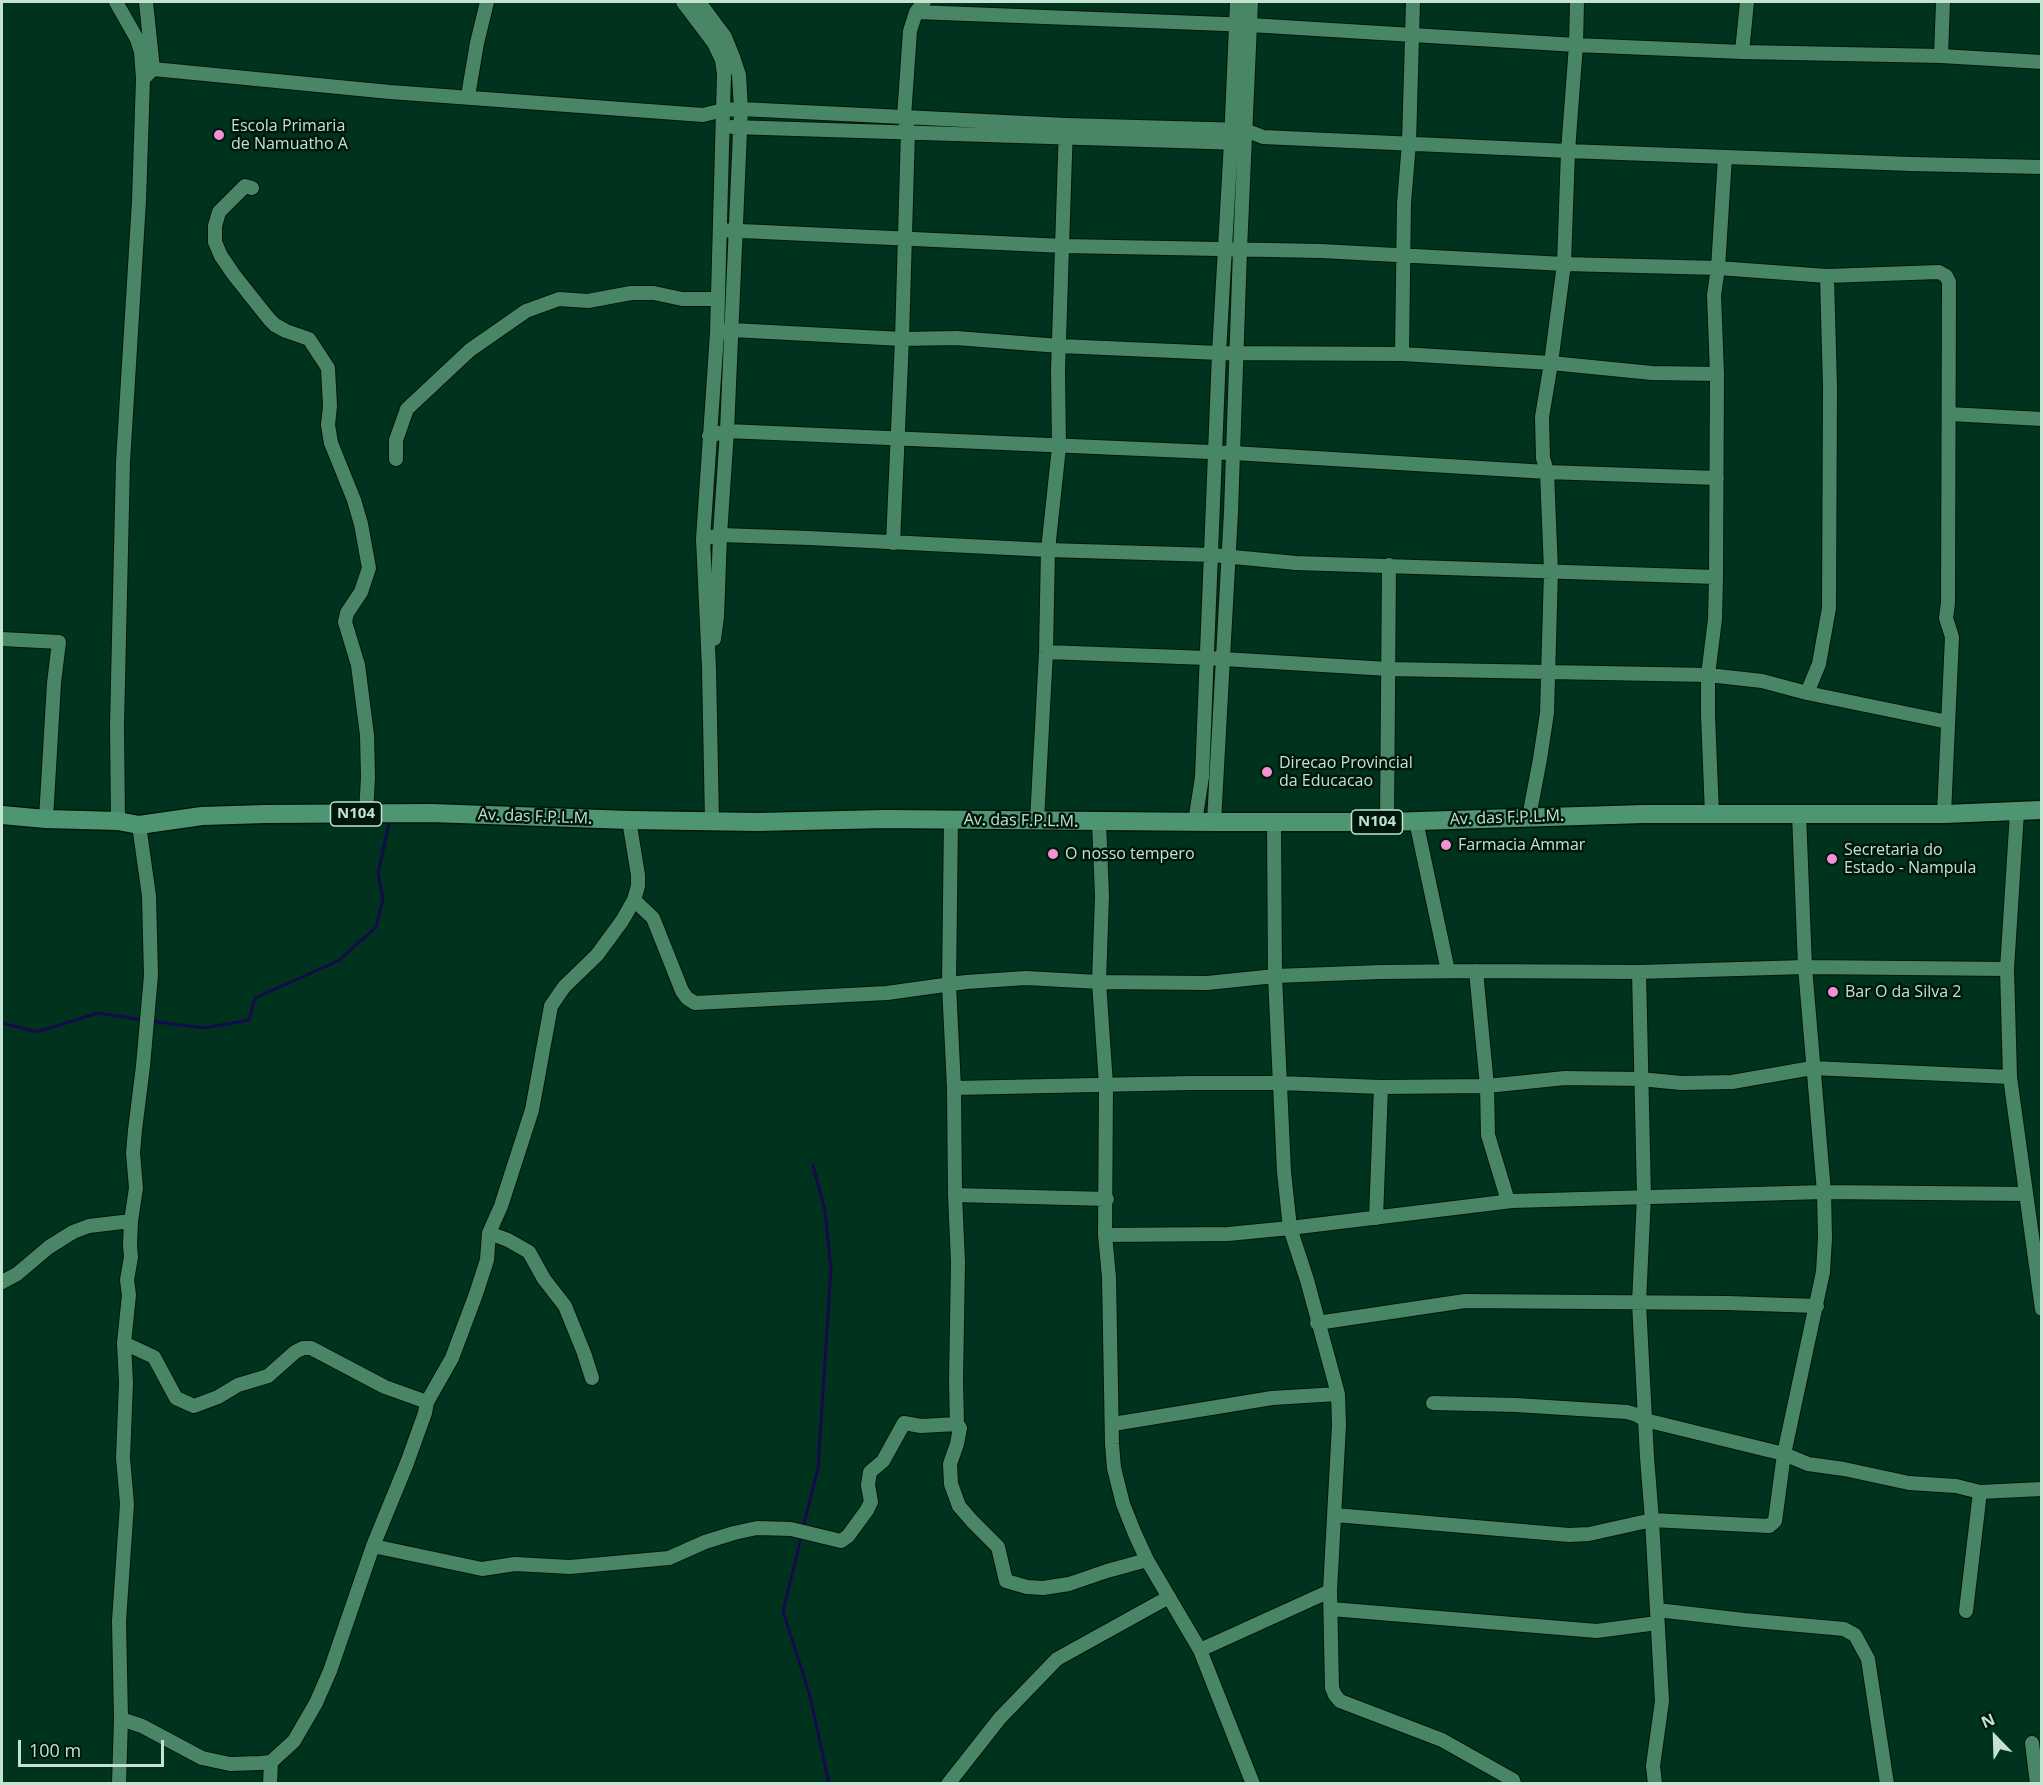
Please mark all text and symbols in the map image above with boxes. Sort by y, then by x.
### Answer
place label: Escola Primaria de Namuatho A [231,116,348,154]
marker: Escola Primaria de Namuatho A [212,128,226,142]
place label: Direcao Provincial da Educacao [1279,753,1413,791]
marker: Direcao Provincial da Educacao [1260,765,1274,779]
road number: N104 [330,802,382,826]
street label: Av. das F.P.L.M. [478,805,592,829]
street label: Av. das F.P.L.M. [1450,806,1564,830]
street label: Av. das F.P.L.M. [964,810,1078,832]
road number: N104 [1352,810,1402,834]
place label: Farmacia Ammar [1458,835,1585,855]
marker: Farmacia Ammar [1439,838,1453,852]
place label: Secretaria do Estado - Nampula [1844,840,1976,878]
place label: O nosso tempero [1065,844,1195,864]
marker: O nosso tempero [1046,847,1060,861]
marker: Secretaria do Estado - Nampula [1825,852,1839,866]
place label: Bar O da Silva 2 [1845,982,1961,1002]
marker: Bar O da Silva 2 [1826,985,1840,999]
north arrow [1965,1707,2025,1767]
text: N [1978,1708,1998,1733]
scale bar [21,1728,166,1766]
text: 100 m [29,1738,81,1762]

